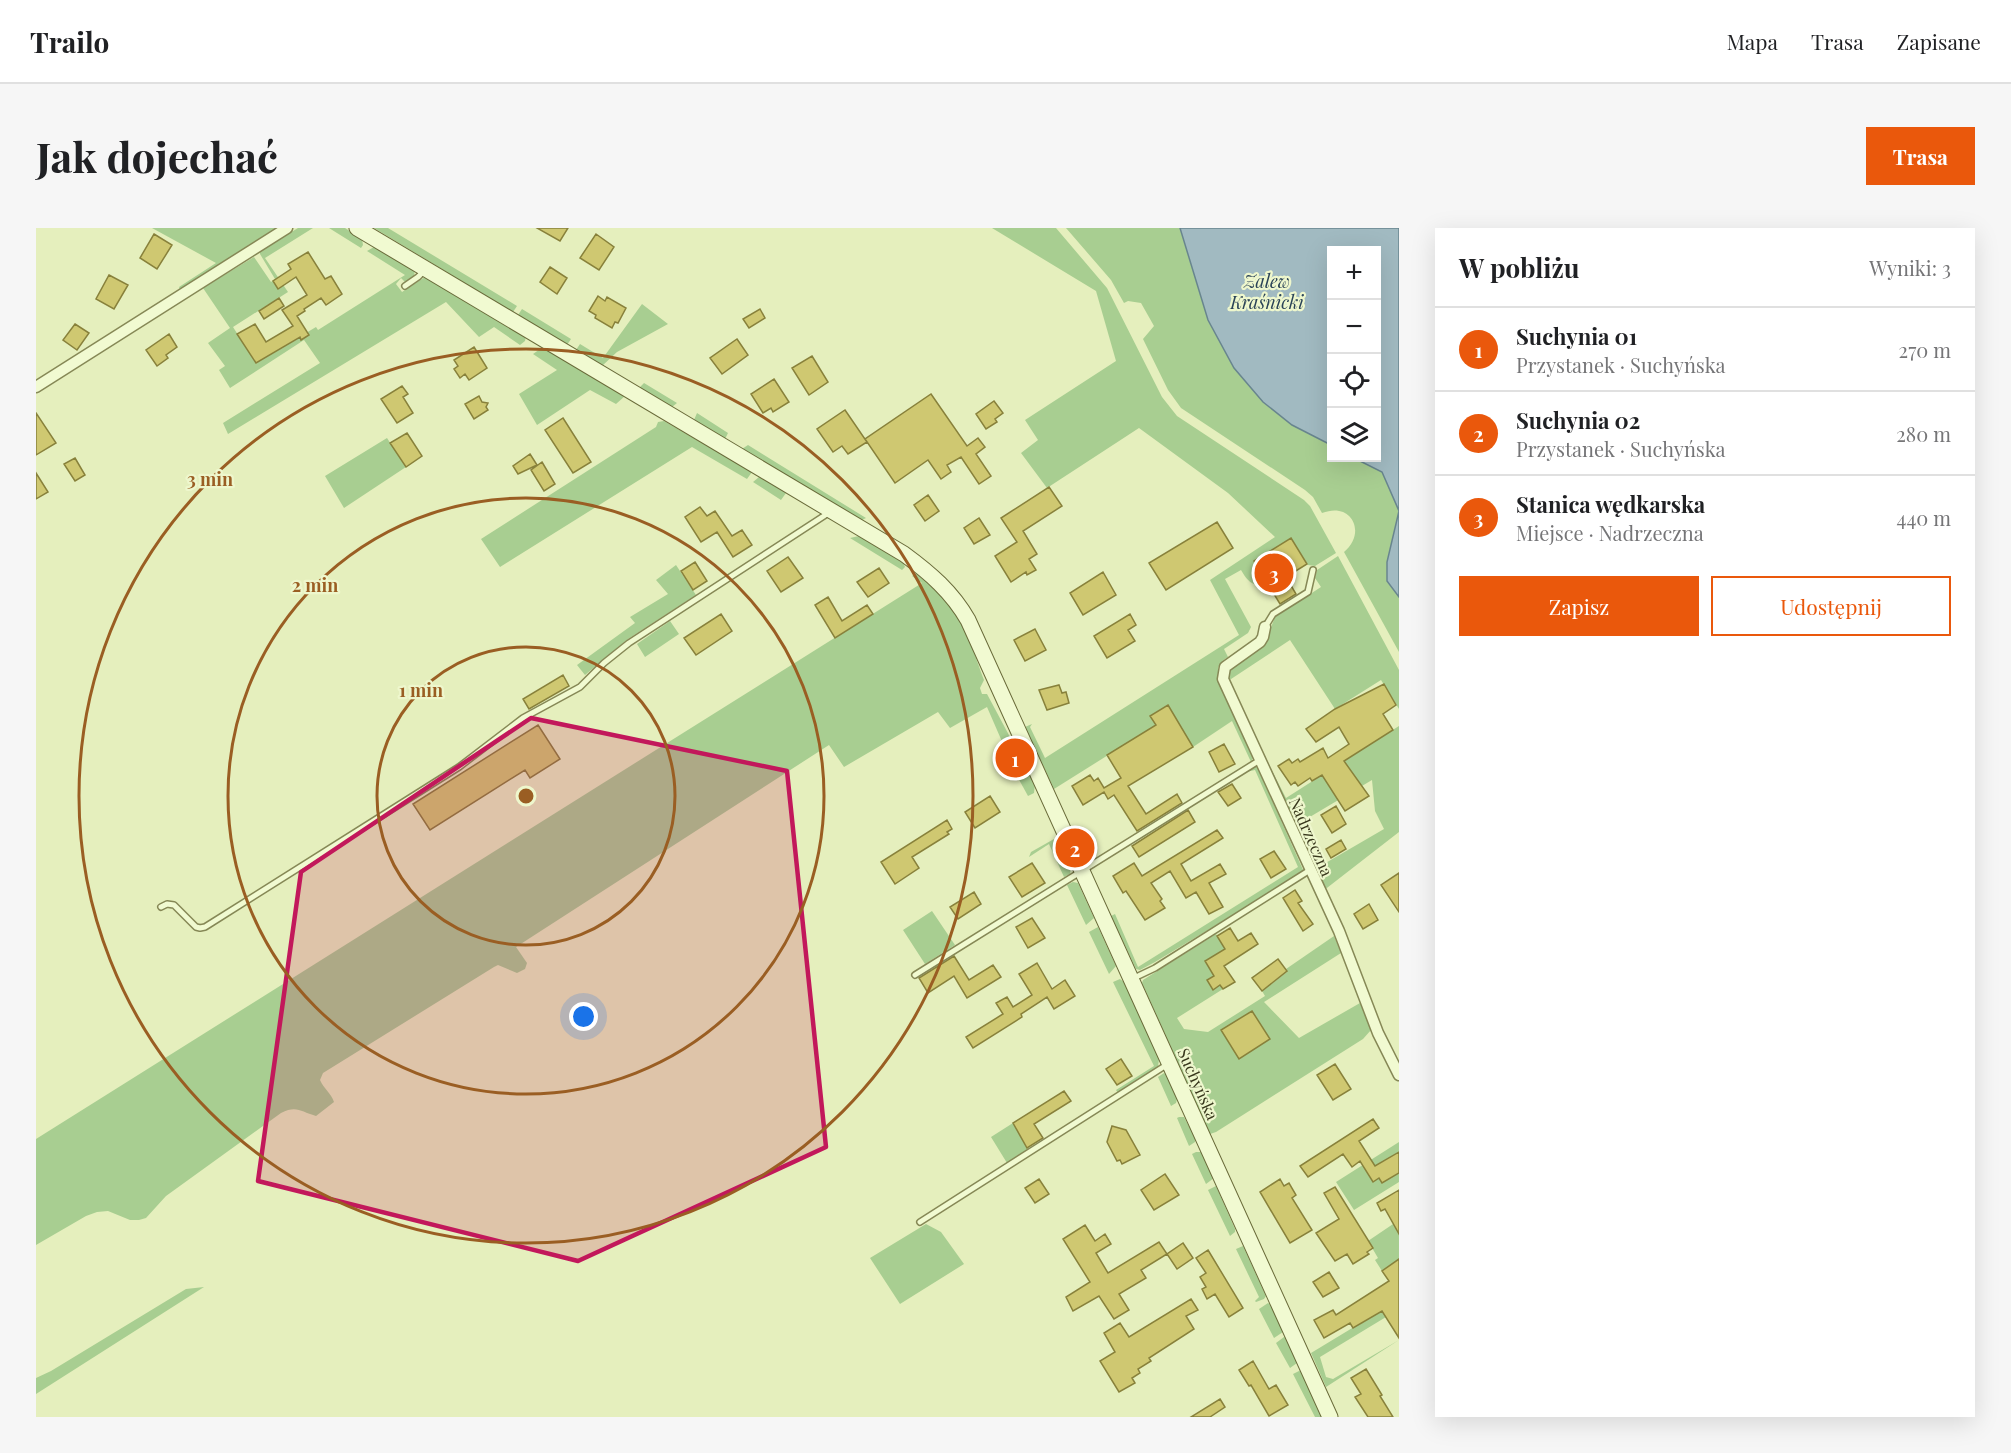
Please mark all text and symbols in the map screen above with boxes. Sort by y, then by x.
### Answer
text: Trailo [30,23,109,60]
text: Mapa [1727,27,1778,55]
text: Trasa [1811,27,1864,55]
text: Zapisane [1897,27,1981,55]
button: Trasa [1866,127,1975,185]
text: Jak dojechać [36,128,278,184]
map controls [1327,246,1381,462]
button: + [1327,246,1381,300]
text: W pobliżu [1459,250,1580,285]
text: Wyniki: 3 [1869,254,1951,281]
water label: Zalew Kraśnicki [1229,269,1304,314]
button: − [1327,300,1381,354]
text: Suchynia 01 [1516,321,1637,351]
text: 1 [1475,336,1482,363]
text: 270 m [1899,336,1951,363]
text: Przystanek · Suchyńska [1516,351,1726,378]
button: locate [1327,354,1381,408]
text: Suchynia 02 [1516,405,1640,435]
button: layers [1327,408,1381,462]
text: 2 [1473,420,1484,447]
text: 280 m [1896,420,1951,447]
text: Przystanek · Suchyńska [1516,435,1726,462]
text: 3 min [187,467,233,491]
text: Stanica wędkarska [1516,489,1705,519]
text: 3 [1474,504,1483,531]
text: 440 m [1897,504,1951,531]
text: Miejsce · Nadrzeczna [1516,519,1704,546]
pin: 3 [1254,550,1294,596]
text: 2 min [292,573,338,597]
button: Zapisz [1459,576,1699,636]
button: Udostępnij [1711,576,1951,636]
text: 1 min [399,678,443,702]
pin: 1 [996,736,1034,780]
centre of rings [516,786,536,806]
street label: Nadrzeczna [1285,794,1338,879]
pin: 2 [1056,826,1094,870]
your location [569,1002,598,1031]
street label: Suchyńska [1173,1045,1224,1123]

